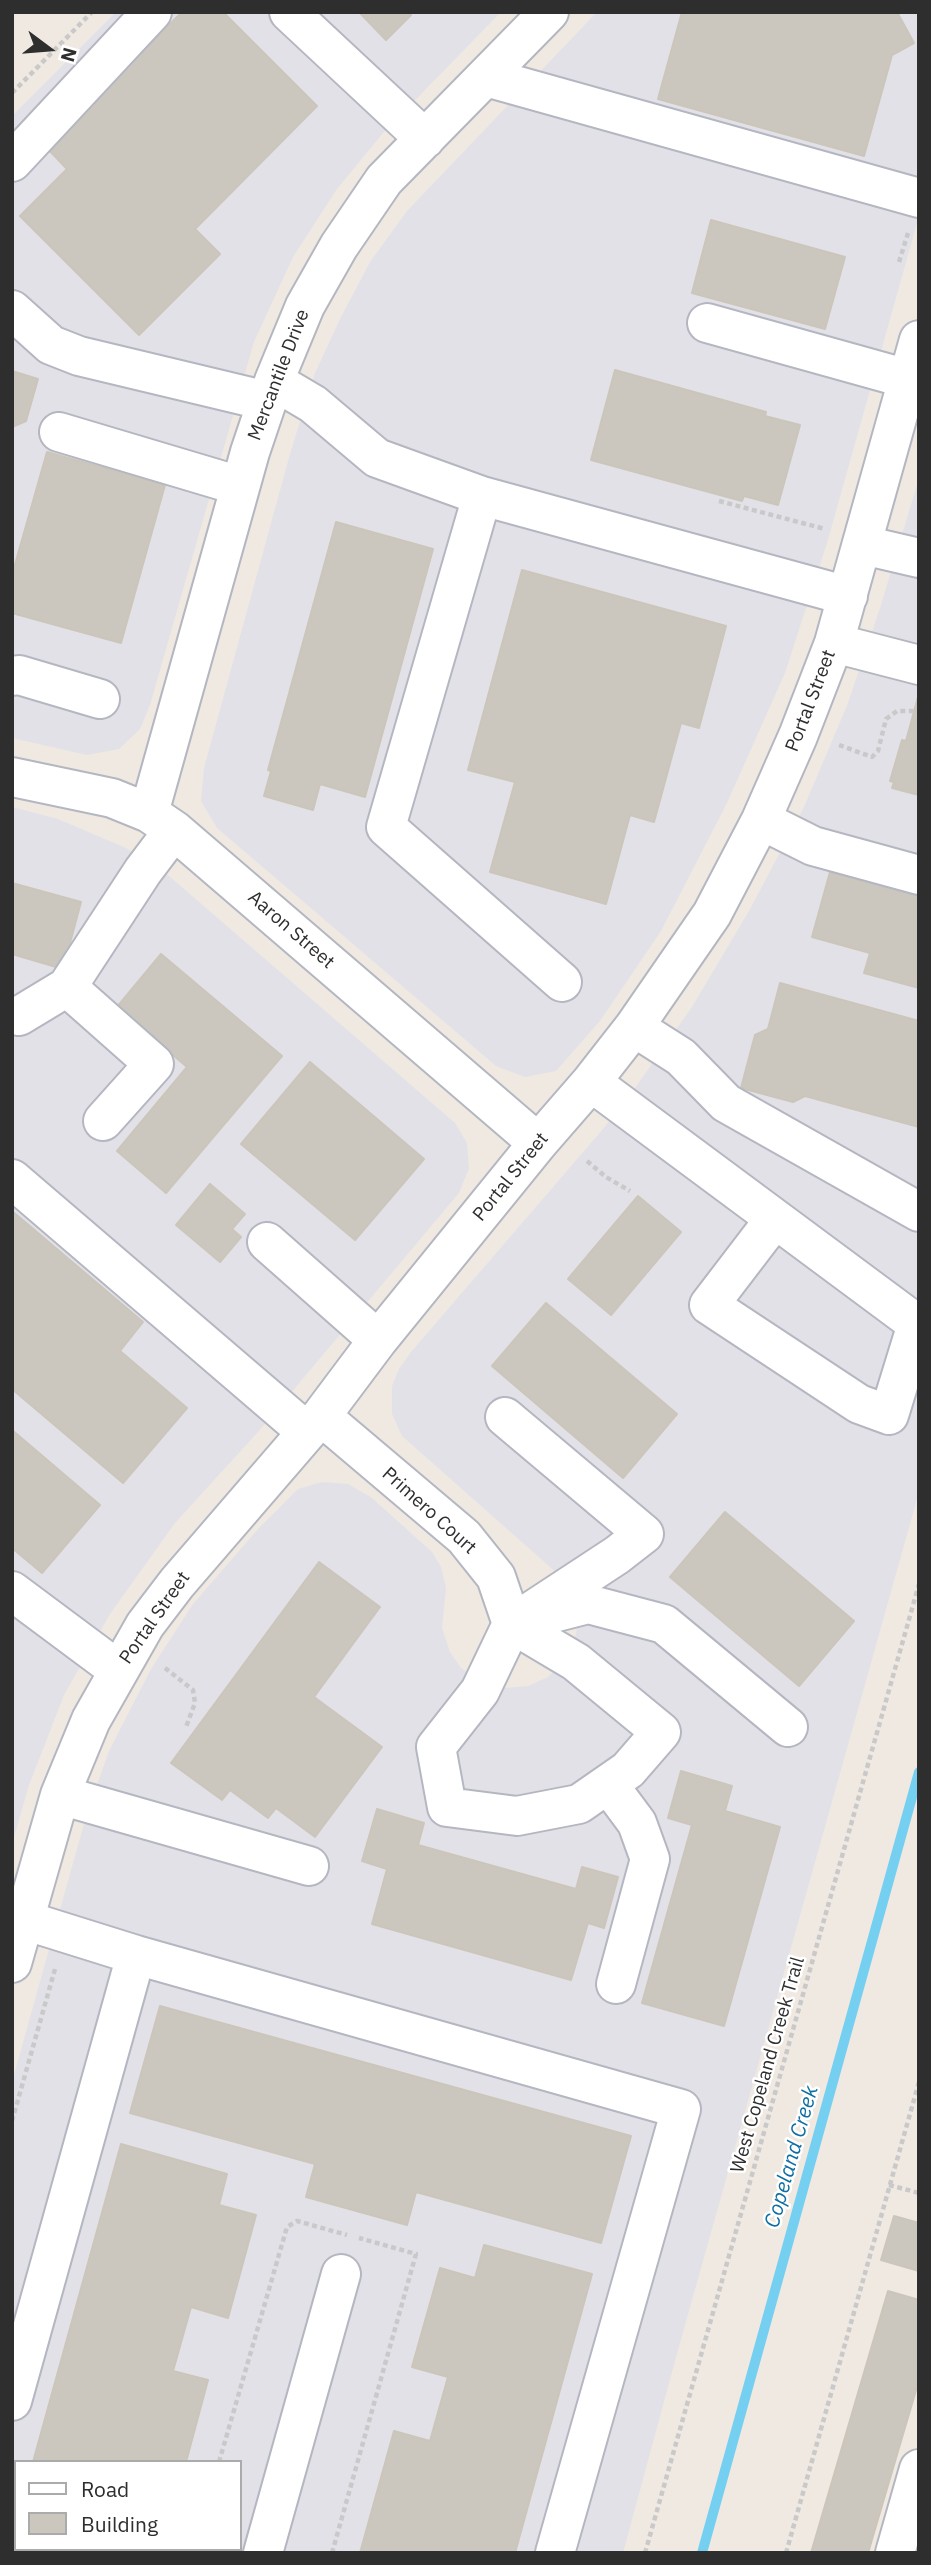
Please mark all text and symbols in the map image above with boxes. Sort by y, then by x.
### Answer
north arrow [14,14,84,84]
text: N [56,45,83,65]
street label: Mercantile Drive [243,306,315,444]
street label: Portal Street [781,647,841,755]
street label: Aaron Street [243,886,339,974]
street label: Portal Street [468,1128,554,1226]
street label: Primero Court [377,1463,481,1559]
street label: Portal Street [115,1567,195,1669]
street label: West Copeland Creek Trail [726,1954,810,2176]
water label: Copeland Creek [760,2083,824,2231]
legend [14,2460,242,2551]
text: Road [81,2475,129,2503]
text: Building [81,2510,158,2538]

